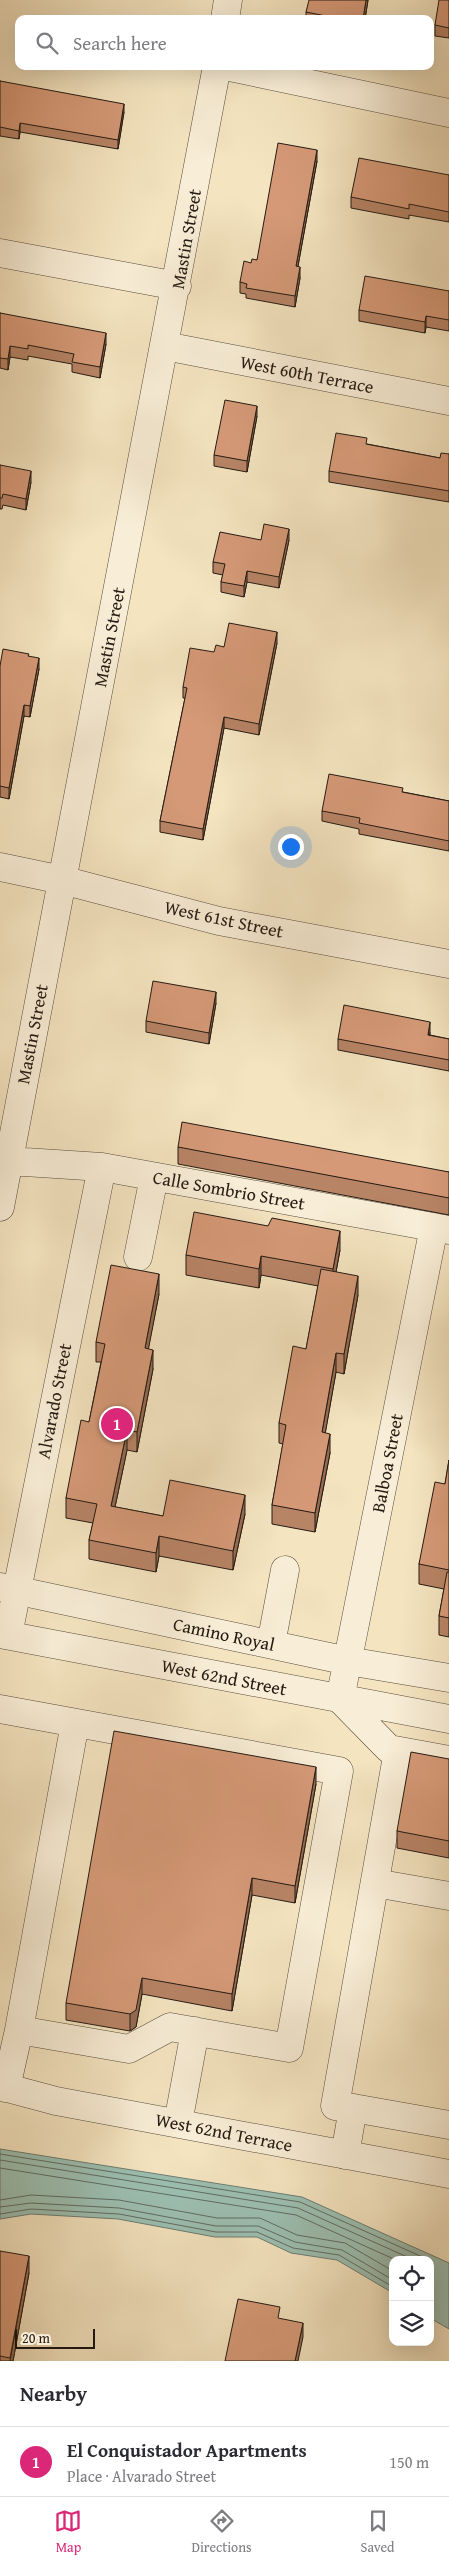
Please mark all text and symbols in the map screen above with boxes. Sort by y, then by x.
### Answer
search box [15,15,434,70]
icon: search [33,29,61,57]
text: Search here [73,29,167,57]
street label: Mastin Street [164,186,208,291]
street label: West 60th Terrace [238,348,376,400]
street label: Mastin Street [86,584,132,689]
your location [278,834,304,860]
street label: West 61st Street [162,893,287,945]
street label: Mastin Street [9,981,55,1086]
street label: Calle Sombrio Street [151,1163,308,1217]
street label: Alvarado Street [30,1340,79,1461]
pin: 1 [101,1405,133,1443]
street label: Balboa Street [364,1411,410,1515]
street label: Camino Royal [171,1610,277,1658]
street label: West 62nd Street [159,1652,290,1702]
street label: West 62nd Terrace [153,2105,295,2159]
map controls [389,2256,434,2346]
button: locate [389,2256,434,2301]
button: layers [389,2301,434,2346]
scale bar [15,2326,95,2349]
text: 20 m [22,2328,50,2348]
text: Nearby [20,2378,87,2409]
text: El Conquistador Apartments [67,2436,307,2464]
text: 1 [32,2450,40,2474]
text: 150 m [389,2450,429,2474]
text: Place · Alvarado Street [67,2464,216,2488]
tab: Map [54,2507,82,2557]
tab: Directions [191,2507,252,2557]
tab: Saved [361,2507,395,2557]

